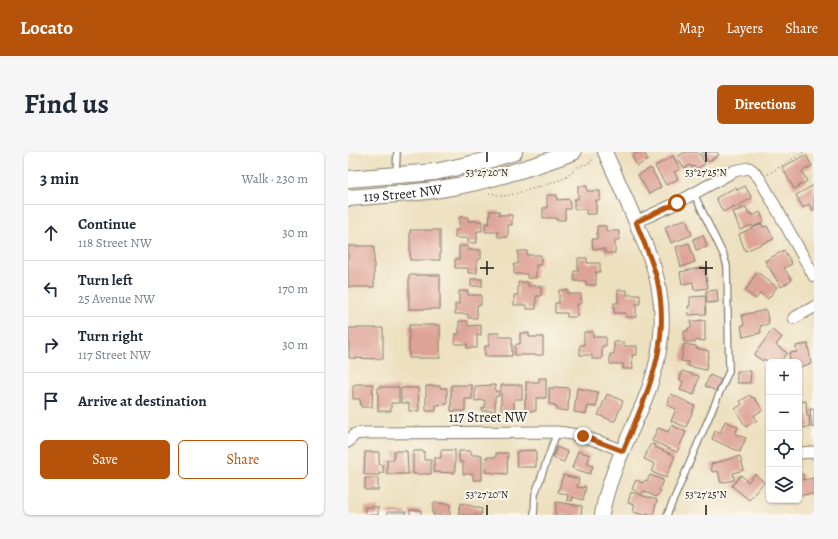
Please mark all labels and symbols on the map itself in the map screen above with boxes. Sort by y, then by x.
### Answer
text: 53°27'20"N [466,166,508,179]
text: 53°27'25"N [685,166,727,179]
street label: 119 Street NW [363,180,444,207]
route start [668,194,686,212]
street label: 117 Street NW [449,408,528,427]
route end [574,427,592,445]
text: 53°27'20"N [466,488,508,501]
text: 53°27'25"N [685,488,727,501]

